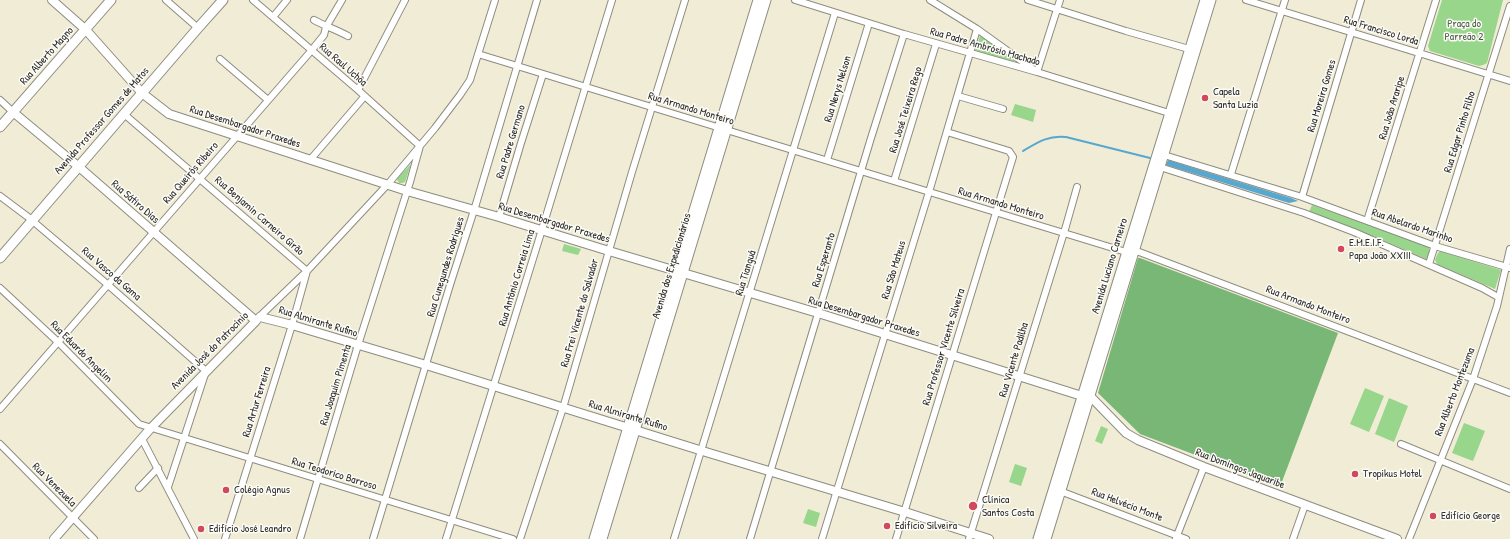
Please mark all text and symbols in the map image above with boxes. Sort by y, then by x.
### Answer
street label: Rua Francisco Lorda [1342,13,1420,49]
park label: Praça do Parreão 2 [1445,17,1483,43]
street label: Rua Alberto Magno [17,24,77,88]
street label: Rua Padre Ambrósio Machado [929,25,1041,69]
street label: Rua Raul Uchôa [316,41,370,89]
street label: Rua Nerys Nelson [822,54,854,124]
street label: Rua Moreira Gomes [1305,58,1339,134]
street label: Avenida Professor Gomes de Matos [52,65,152,177]
street label: Rua José Teixeira Rego [887,65,925,155]
street label: Rua João Araripe [1376,75,1408,141]
place label: Capela Santa Luzia [1213,85,1258,111]
street label: Rua Armando Monteiro [646,90,736,128]
street label: Rua Edgar Pinho Filho [1441,90,1479,174]
marker: Capela Santa Luzia [1200,93,1210,103]
street label: Rua Desembargador Praxedes [188,103,302,151]
street label: Rua Padre Germano [494,104,528,180]
street label: Rua Queirós Ribeiro [161,139,221,207]
street label: Rua Benjamin Carneiro Girão [212,174,306,258]
street label: Rua Sátiro Dias [108,178,162,226]
street label: Rua Armando Monteiro [956,185,1046,223]
street label: Rua Desembargador Praxedes [497,200,611,246]
street label: Rua Abelardo Marinho [1370,206,1454,246]
street label: Avenida dos Expedicionários [650,212,694,320]
street label: Rua Cunegundes Rodrigues [424,215,468,319]
street label: Avenida Luciano Carneiro [1089,217,1131,315]
street label: Rua Antônio Correia Lima [496,228,538,328]
street label: Rua Esperanto [809,231,839,289]
place label: E.M.E.I.F. Papa João XXIII [1349,236,1411,262]
street label: Rua São Mateus [879,239,909,301]
marker: E.M.E.I.F. Papa João XXIII [1336,244,1346,254]
street label: Rua Vasco da Gama [78,245,144,303]
street label: Rua Tianguá [733,249,759,297]
street label: Rua Frei Vicente do Salvador [558,257,602,369]
street label: Rua Armando Monteiro [1264,283,1352,327]
street label: Rua Professor Vicente Silveira [920,287,968,407]
street label: Rua Desembargador Praxedes [807,294,921,340]
street label: Rua Almirante Rufino [277,304,359,340]
street label: Avenida José do Patrocínio [168,309,252,393]
street label: Rua Eduardo Angelim [47,318,115,386]
street label: Rua Vicente Padilha [996,321,1032,399]
street label: Rua Joaquim Pimenta [317,343,355,427]
street label: Rua Alberto Montezuma [1432,346,1478,438]
street label: Rua Artur Ferreira [240,365,274,439]
street label: Rua Almirante Rufino [587,398,669,434]
street label: Rua Domingos Jaguaribe [1194,446,1286,492]
street label: Rua Teodorico Barroso [290,455,378,493]
street label: Rua Venezuela [29,460,79,510]
place label: Tropikus Motel [1363,467,1422,481]
marker: Tropikus Motel [1350,469,1360,479]
place label: Colégio Agnus [234,483,290,497]
marker: Colégio Agnus [221,485,231,495]
street label: Rua Helvécio Monte [1089,485,1165,525]
place label: Clínica Santos Costa [982,493,1034,519]
marker: Clínica Santos Costa [967,500,979,512]
place label: Edifício George [1441,509,1500,523]
marker: Edifício George [1428,511,1438,521]
place label: Edifício Silveira [895,519,957,533]
marker: Edifício Silveira [882,521,892,531]
place label: Edifício José Leandro [209,522,291,536]
marker: Edifício José Leandro [196,524,206,534]

